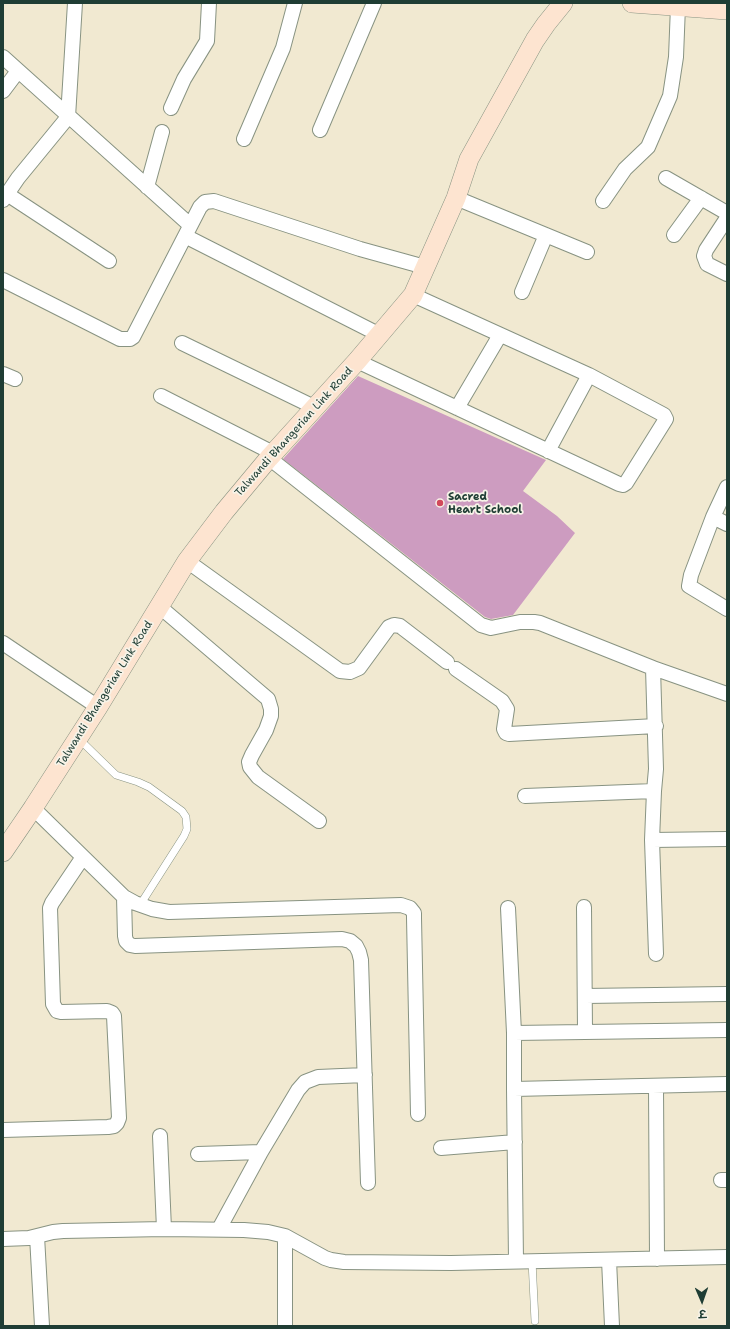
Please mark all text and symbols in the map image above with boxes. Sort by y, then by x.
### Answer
street label: Talwandi Bhangerian Link Road [232,365,356,499]
place label: Sacred Heart School [448,490,522,516]
marker: Sacred Heart School [435,498,445,508]
street label: Talwandi Bhangerian Link Road [54,619,156,769]
north arrow [682,1281,722,1321]
text: उ [699,1306,706,1321]

